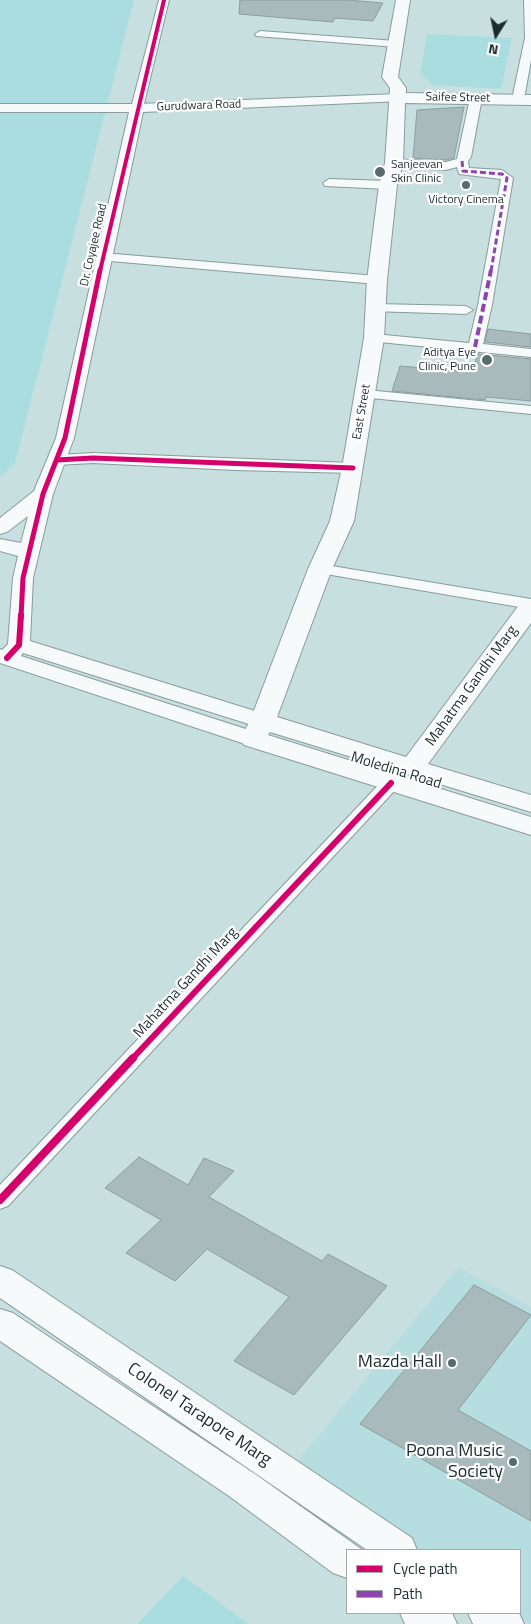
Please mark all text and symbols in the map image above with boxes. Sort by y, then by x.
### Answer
north arrow [471,10,521,60]
text: N [487,39,500,61]
street label: Saifee Street [426,90,490,106]
street label: Gurudwara Road [157,97,241,115]
place label: Sanjeevan Skin Clinic [391,158,443,186]
marker: Sanjeevan Skin Clinic [373,165,387,179]
marker: Victory Cinema [460,179,472,191]
place label: Victory Cinema [428,193,504,207]
street label: Dr. Coyajee Road [78,202,110,288]
place label: Aditya Eye Clinic, Pune [418,346,476,374]
marker: Aditya Eye Clinic, Pune [480,353,494,367]
street label: East Street [350,383,374,441]
street label: Mahatma Gandhi Marg [422,622,522,750]
street label: Moledina Road [348,749,444,793]
street label: Mahatma Gandhi Marg [130,924,242,1042]
place label: Mazda Hall [358,1352,442,1374]
marker: Mazda Hall [446,1357,458,1369]
street label: Colonel Tarapore Marg [123,1359,275,1471]
place label: Poona Music Society [406,1441,503,1484]
marker: Poona Music Society [507,1456,519,1468]
legend [346,1549,521,1614]
text: Cycle path [393,1557,458,1580]
text: Path [393,1582,423,1605]

